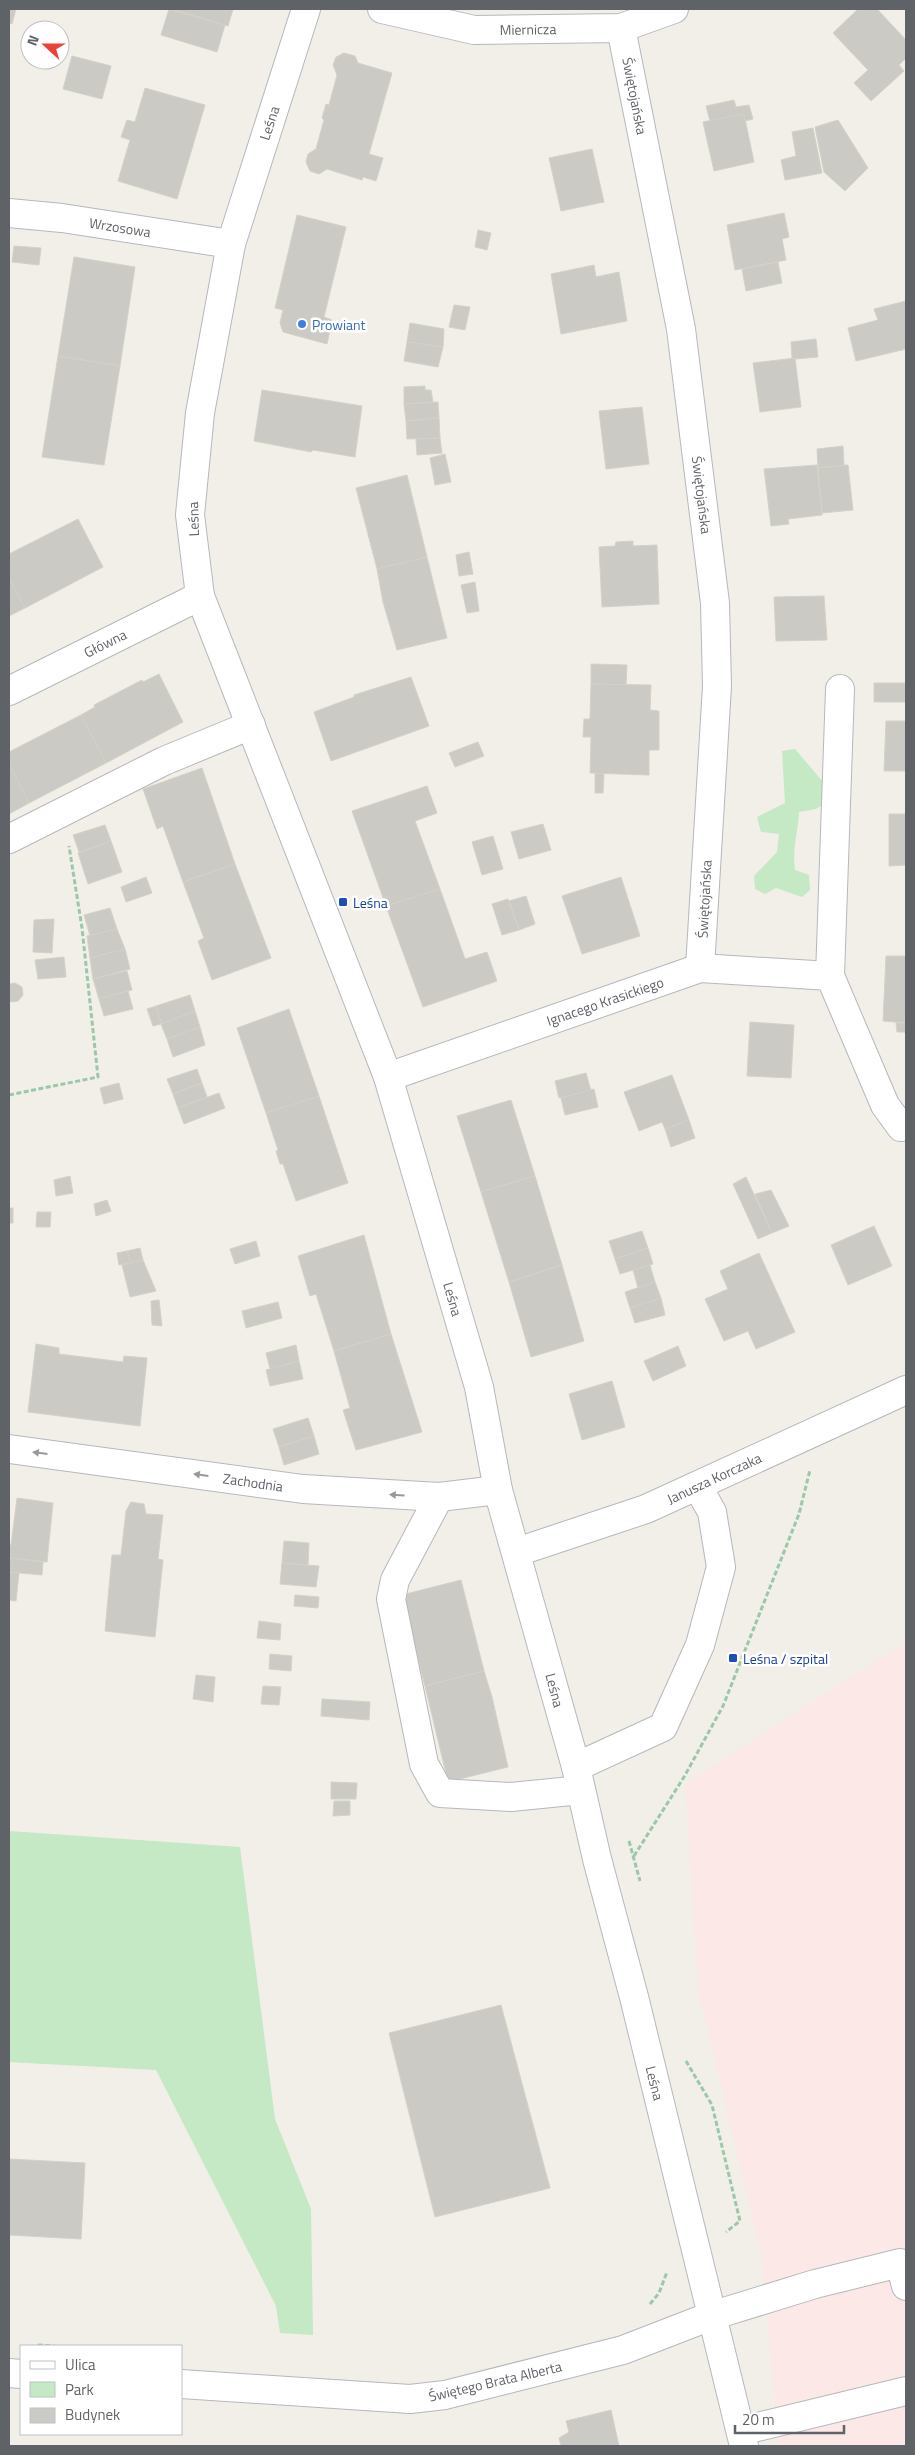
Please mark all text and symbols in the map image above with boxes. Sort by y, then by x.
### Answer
street label: Miernicza [499,18,557,40]
north arrow [20,20,70,70]
text: N [21,32,44,48]
street label: Świętojańska [617,56,653,136]
street label: Leśna [254,103,284,143]
street label: Wrzosowa [88,212,152,242]
place label: Prowiant [312,314,366,335]
marker: Prowiant [296,318,308,330]
street label: Świętojańska [687,455,717,535]
street label: Leśna [182,501,204,537]
street label: Główna [80,624,130,662]
street label: Świętojańska [691,859,717,939]
place label: Leśna [353,892,388,913]
marker: Leśna [337,896,349,908]
street label: Ignacego Krasickiego [544,971,666,1031]
street label: Leśna [438,1279,468,1319]
street label: Janusza Korczaka [663,1447,765,1509]
one-way arrow [32,1449,48,1457]
street label: Zachodnia [222,1467,284,1497]
one-way arrow [193,1471,209,1479]
one-way arrow [389,1490,405,1498]
place label: Leśna / szpital [743,1648,828,1669]
marker: Leśna / szpital [727,1652,739,1664]
street label: Leśna [540,1670,570,1710]
street label: Leśna [641,2064,669,2102]
legend [20,2345,182,2435]
text: Ulica [65,2353,96,2376]
street label: Świętego Brata Alberta [426,2355,564,2407]
text: Park [65,2378,94,2401]
scale bar [735,2402,844,2434]
text: Budynek [65,2403,120,2426]
text: 20 m [742,2408,775,2431]

